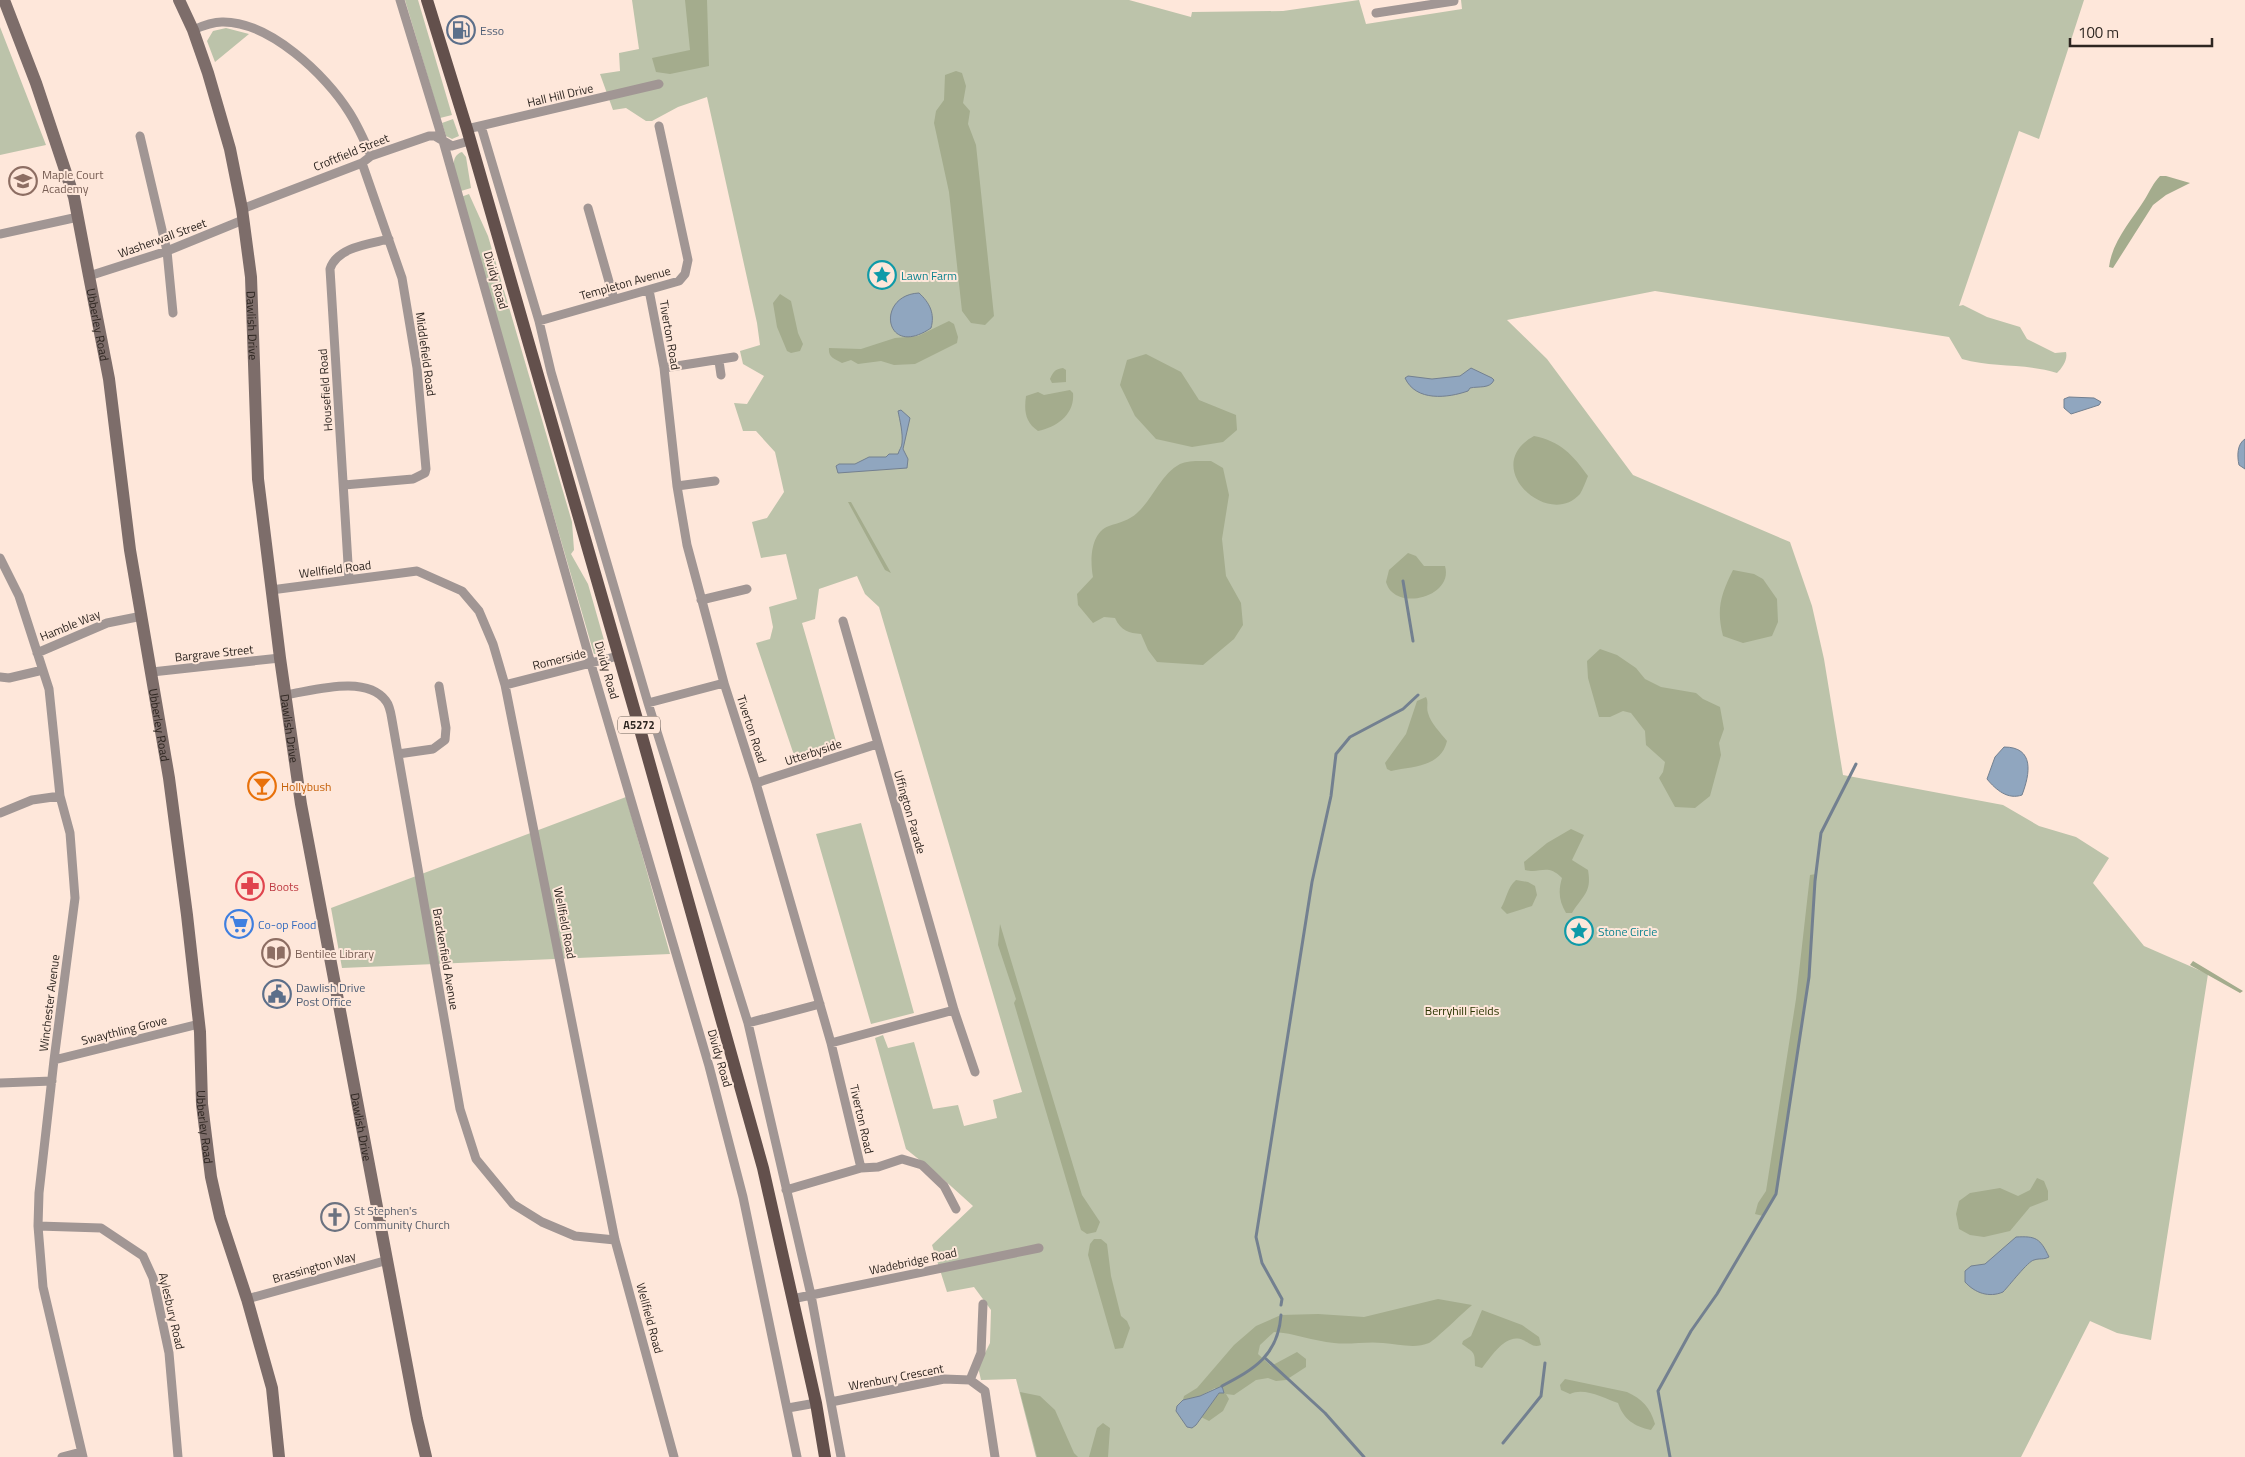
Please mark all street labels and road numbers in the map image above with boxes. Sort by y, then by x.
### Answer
street label: Hall Hill Drive [525,78,595,112]
street label: Croftfield Street [310,128,393,176]
street label: Washerwall Street [115,213,210,263]
street label: Dividy Road [479,249,513,311]
street label: Templeton Avenue [577,261,673,305]
street label: Ubberley Road [82,287,115,363]
street label: Dawlish Drive [242,290,263,360]
street label: Tiverton Road [655,299,685,371]
street label: Middlefield Road [411,311,441,397]
street label: Housefield Road [313,348,337,432]
street label: Wellfield Road [298,555,372,583]
street label: Hamble Way [37,604,103,646]
street label: Bargrave Street [174,639,255,667]
street label: Dividy Road [590,639,624,701]
street label: Romerside [530,643,588,675]
street label: Ubberley Road [144,687,175,763]
street label: Dawlish Drive [276,693,304,764]
street label: Tiverton Road [732,693,772,765]
road number: A5272 [618,716,660,734]
street label: Utterbyside [782,734,844,770]
street label: Uffington Parade [889,768,931,856]
street label: Wellfield Road [549,886,581,960]
street label: Brackenfield Avenue [428,907,464,1011]
street label: Winchester Avenue [34,953,64,1053]
street label: Swaythling Grove [79,1010,169,1050]
street label: Dividy Road [703,1027,737,1089]
street label: Tiverton Road [845,1083,879,1155]
street label: Ubberley Road [192,1090,219,1165]
street label: Dawlish Drive [346,1091,378,1163]
street label: Wadebridge Road [867,1242,959,1280]
street label: Brassington Way [270,1246,358,1288]
street label: Aylesbury Road [154,1271,190,1351]
street label: Wellfield Road [631,1281,669,1355]
street label: Wrenbury Crescent [847,1358,946,1396]

